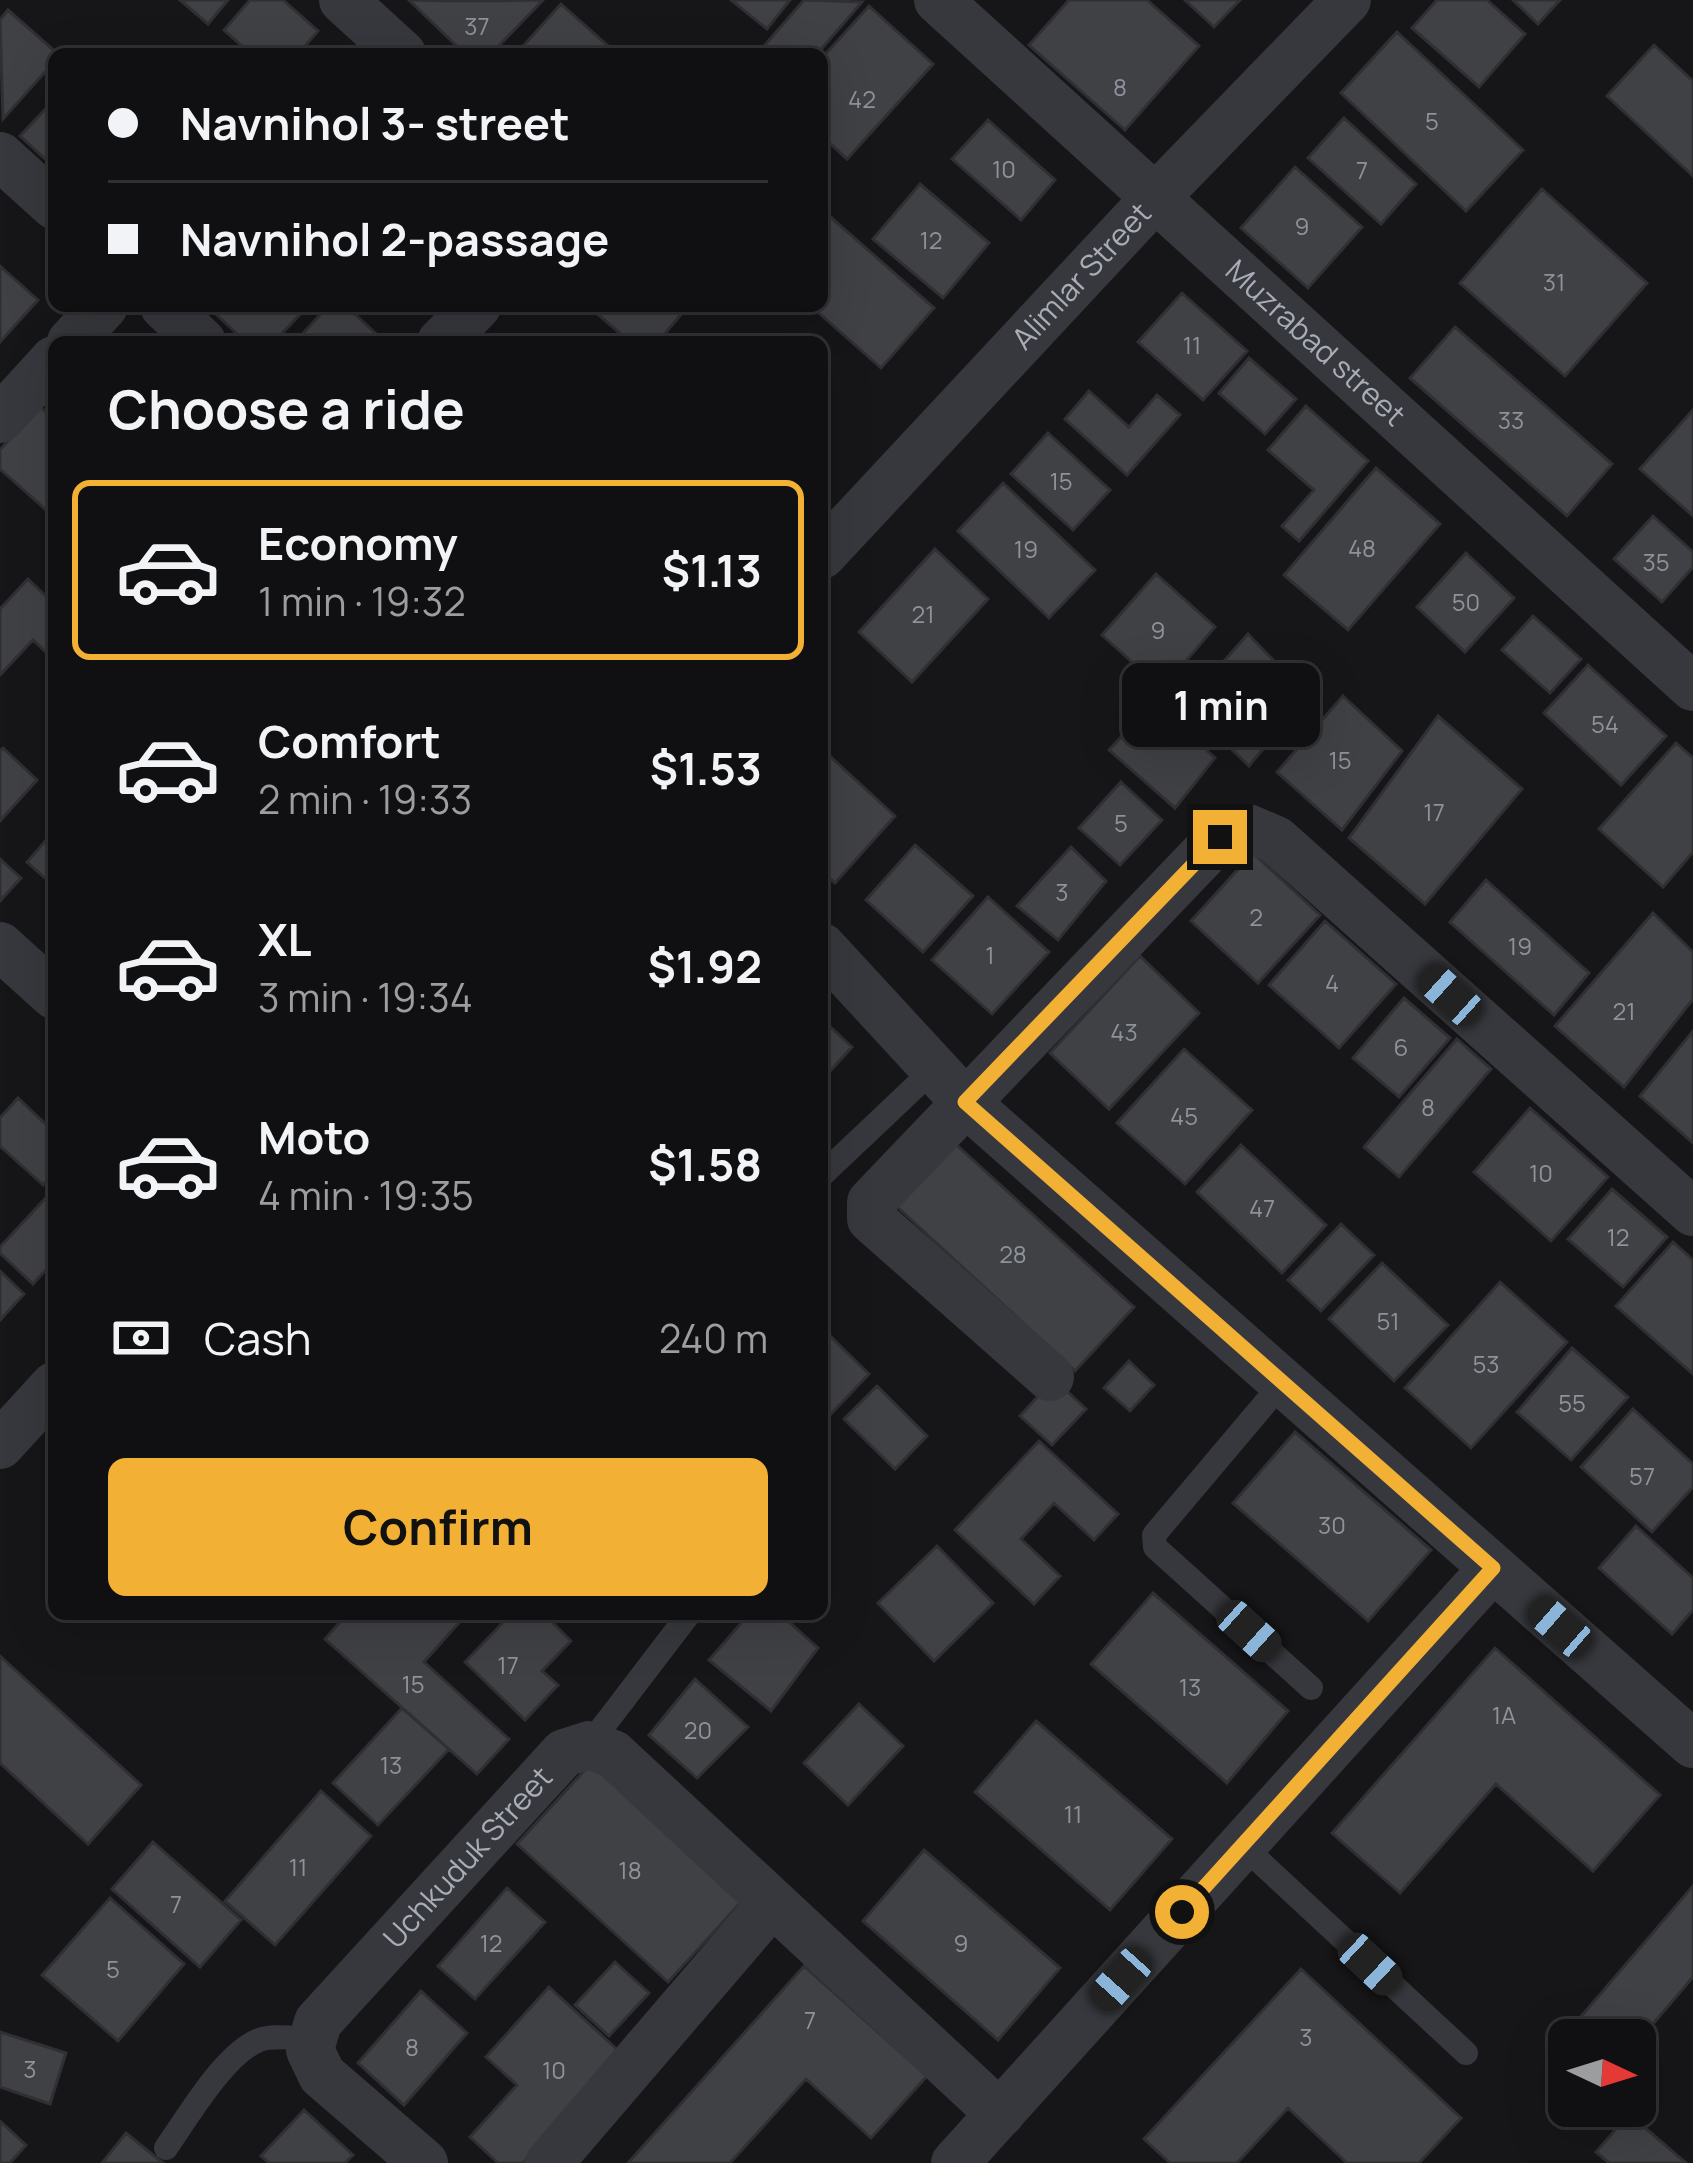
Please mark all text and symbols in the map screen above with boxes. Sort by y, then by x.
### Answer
house number: 37 [464,9,490,42]
house number: 8 [1113,70,1127,103]
house number: 42 [848,82,876,115]
text: Navnihol 3- street [180,92,570,154]
house number: 5 [1425,104,1439,137]
house number: 10 [992,152,1016,185]
house number: 7 [1356,153,1368,186]
street label: Аlimlar Street [1002,193,1160,358]
text: Navnihol 2-passage [180,208,609,270]
house number: 9 [1295,209,1309,242]
house number: 12 [919,223,943,256]
street label: Muzrabad street [1218,250,1415,435]
house number: 31 [1543,265,1565,298]
house number: 11 [1183,328,1201,361]
text: Choose a ride [108,371,465,445]
house number: 33 [1498,403,1524,436]
house number: 15 [1049,464,1073,497]
text: Economy [258,512,458,574]
icon: car [114,516,222,624]
house number: 48 [1348,531,1376,564]
house number: 19 [1014,532,1038,565]
text: $1.13 [662,539,762,601]
house number: 35 [1642,545,1670,578]
text: 1 min · 19:32 [258,574,466,628]
house number: 50 [1452,585,1480,618]
house number: 21 [911,597,935,630]
house number: 9 [1151,613,1165,646]
callout: 1 min [1121,663,1319,747]
text: 1 min [1173,678,1269,732]
house number: 54 [1591,707,1619,740]
text: Comfort [258,710,441,772]
icon: car [114,714,222,822]
text: $1.53 [650,737,762,799]
house number: 15 [1328,743,1352,776]
text: 2 min · 19:33 [258,772,472,826]
house number: 17 [1423,795,1445,828]
house number: 5 [1114,806,1128,839]
route end [1193,810,1247,864]
house number: 3 [1055,875,1069,908]
house number: 2 [1249,900,1263,933]
text: XL [258,908,312,970]
icon: car [114,912,222,1020]
house number: 19 [1508,929,1532,962]
text: $1.92 [647,935,762,997]
house number: 1 [985,938,995,971]
car [1411,958,1489,1032]
house number: 4 [1325,966,1339,999]
text: 3 min · 19:34 [258,970,473,1024]
house number: 21 [1612,994,1636,1027]
house number: 43 [1110,1015,1138,1048]
house number: 6 [1394,1030,1408,1063]
house number: 8 [1421,1090,1435,1123]
house number: 45 [1170,1099,1198,1132]
text: Moto [258,1106,370,1168]
icon: car [114,1110,222,1218]
text: $1.58 [648,1133,762,1195]
house number: 10 [1529,1156,1553,1189]
text: 4 min · 19:35 [258,1168,474,1222]
house number: 47 [1249,1191,1275,1224]
house number: 12 [1606,1220,1630,1253]
house number: 28 [999,1237,1027,1270]
house number: 51 [1376,1304,1400,1337]
icon: cash [108,1305,174,1371]
text: Cash [204,1307,312,1369]
text: 240 m [659,1311,768,1365]
house number: 53 [1472,1347,1500,1380]
house number: 55 [1558,1386,1586,1419]
button: Confirm [108,1458,768,1596]
house number: 57 [1629,1459,1655,1492]
house number: 30 [1318,1508,1346,1541]
car [1521,1590,1599,1664]
car [1210,1594,1288,1668]
house number: 17 [497,1648,519,1681]
house number: 15 [401,1667,425,1700]
house number: 13 [1179,1670,1201,1703]
house number: 1A [1492,1698,1516,1731]
house number: 20 [684,1713,712,1746]
house number: 13 [380,1748,402,1781]
street label: Uchkuduk Street [373,1757,561,1957]
house number: 11 [1064,1797,1082,1830]
house number: 11 [289,1850,307,1883]
house number: 18 [618,1853,642,1886]
route start [1155,1885,1209,1939]
house number: 7 [170,1887,182,1920]
house number: 12 [479,1926,503,1959]
house number: 9 [954,1926,968,1959]
car [1331,1926,1409,2002]
car [1084,1940,1158,2018]
house number: 5 [106,1952,120,1985]
house number: 7 [804,2003,816,2036]
north arrow [1548,2019,1656,2127]
map controls [1548,2019,1656,2127]
house number: 3 [1299,2020,1313,2053]
house number: 8 [405,2030,419,2063]
house number: 3 [23,2052,37,2085]
house number: 10 [542,2053,566,2086]

